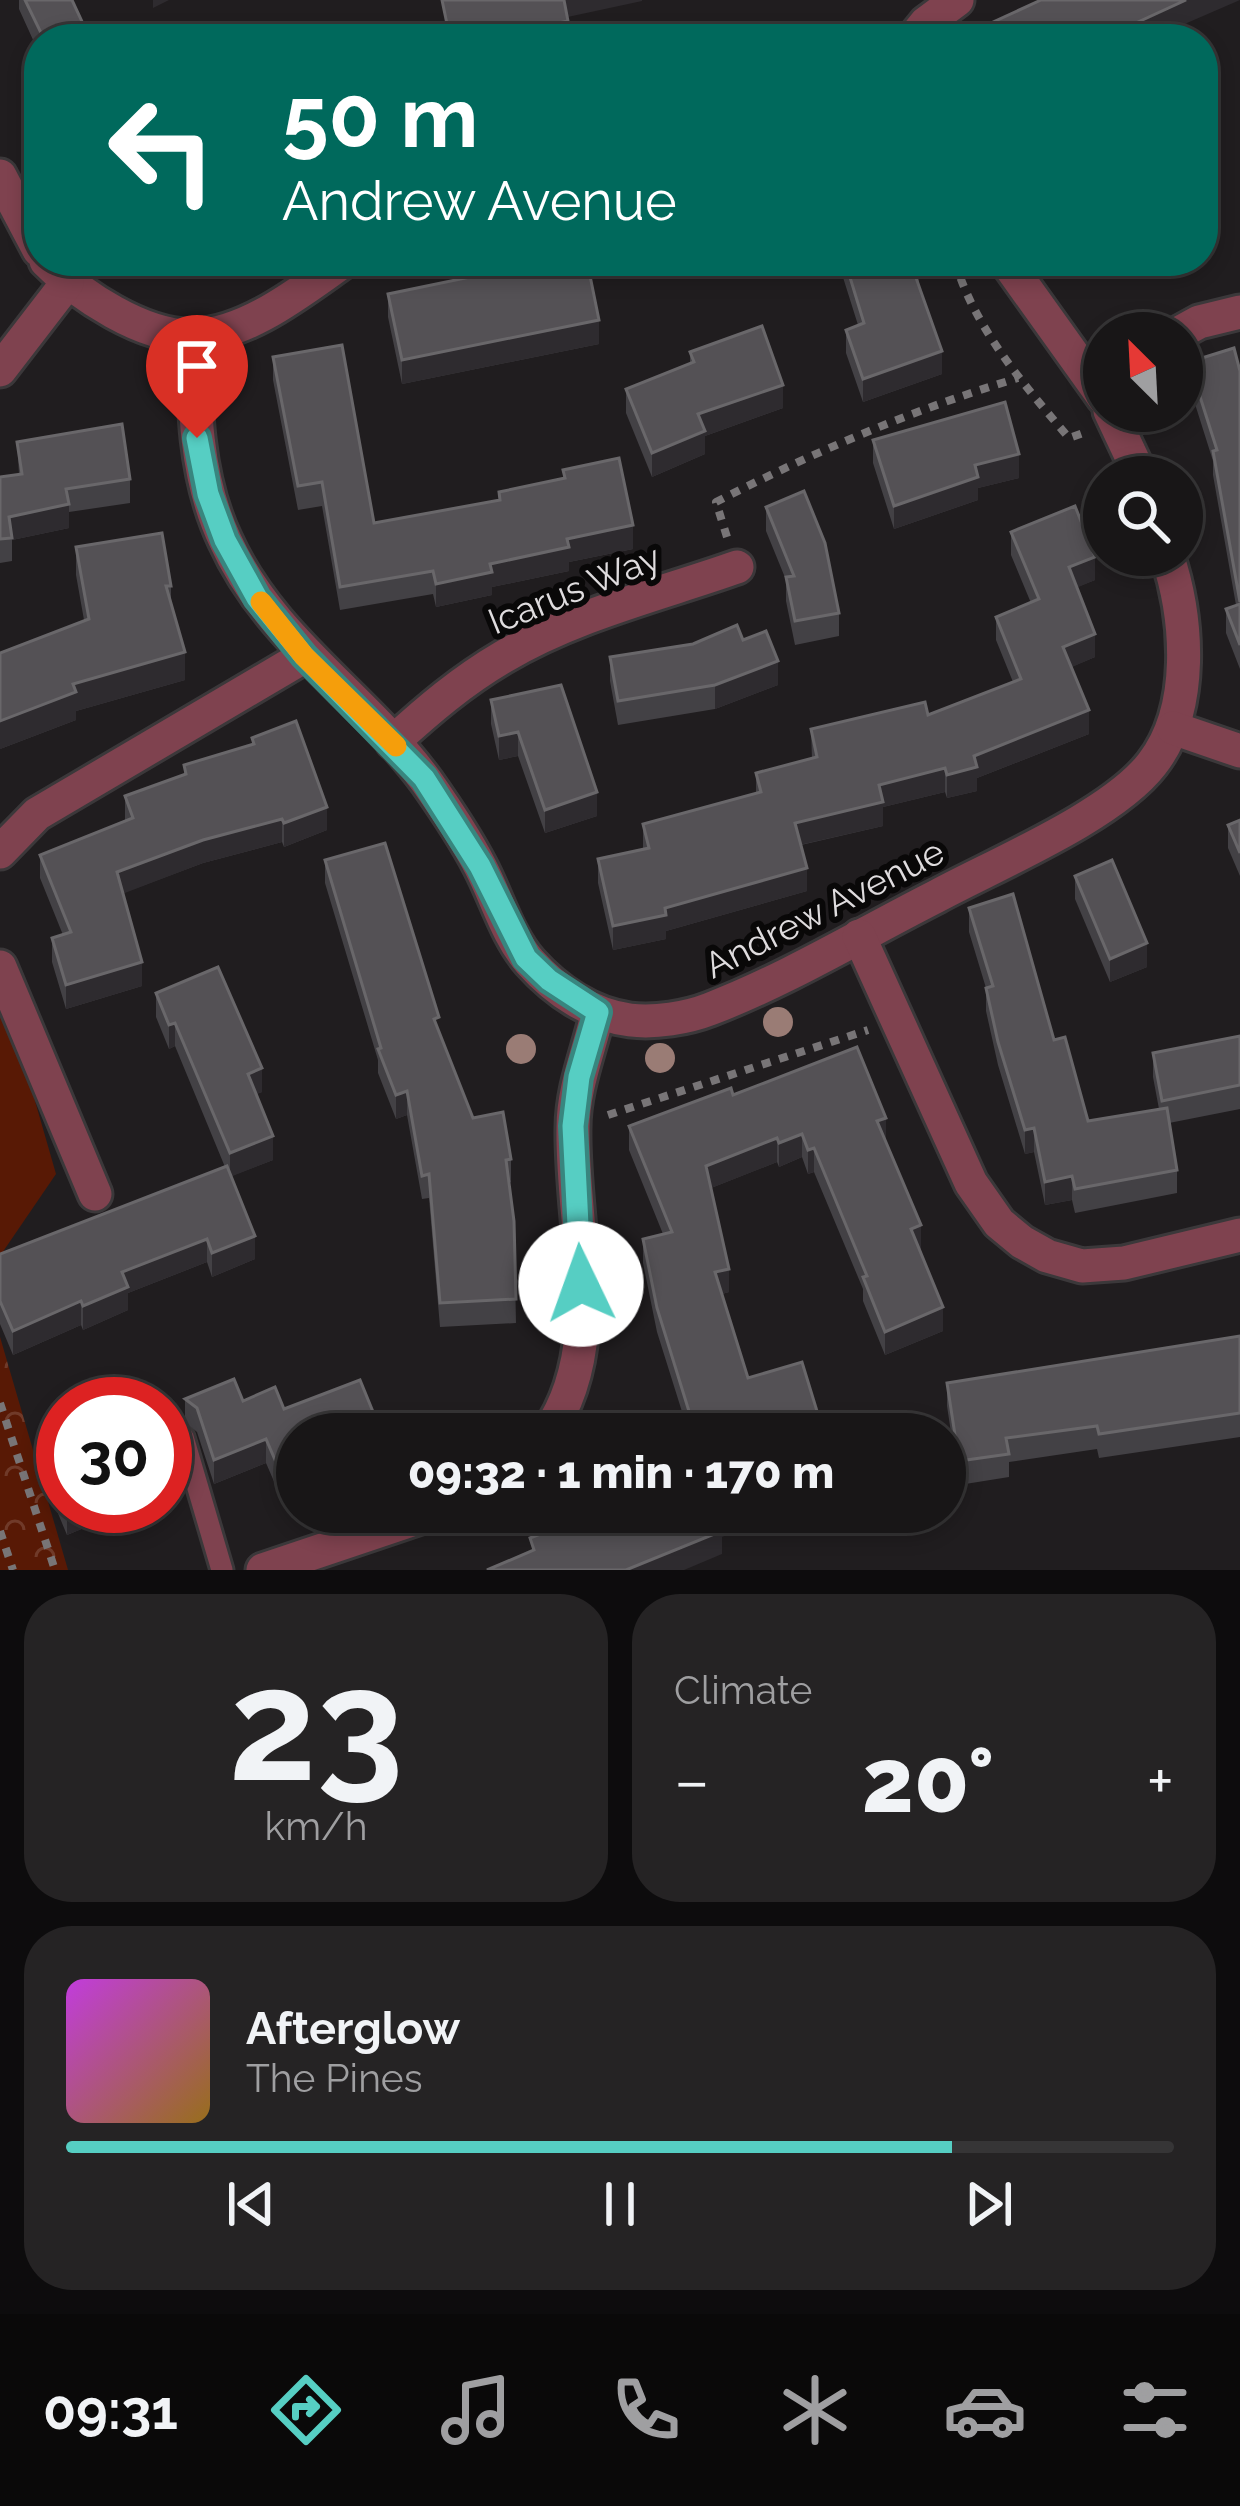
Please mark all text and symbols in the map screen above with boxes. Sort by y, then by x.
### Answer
text: 50 m [282,68,478,167]
icon: left [84,72,240,228]
text: Andrew Avenue [282,169,677,233]
north arrow [1083,312,1203,432]
map controls [1083,312,1203,576]
pin [146,315,248,438]
icon: arrive [164,333,230,399]
button: search [1083,456,1203,576]
street label: Icarus Way [482,536,666,642]
street label: Andrew Avenue [697,830,951,986]
position arrow [518,1221,644,1347]
speed limit sign: 30 [36,1377,192,1533]
text: 09:32 · 1 min · 170 m [408,1446,834,1499]
text: 23 [228,1633,404,1817]
text: Climate [674,1667,812,1713]
text: 20° [862,1727,994,1833]
text: − [674,1742,710,1819]
text: + [1147,1742,1174,1819]
text: km/h [265,1803,367,1849]
text: Afterglow [246,2002,460,2055]
text: The Pines [246,2055,423,2101]
icon: previous [218,2171,284,2237]
icon: pause [587,2171,653,2237]
icon: next [956,2171,1022,2237]
icon: directions [264,2368,348,2452]
icon: music [434,2368,518,2452]
icon: phone [604,2368,688,2452]
icon: climate [773,2368,857,2452]
icon: car [943,2368,1027,2452]
icon: filters [1113,2368,1197,2452]
text: 09:31 [43,2378,178,2442]

